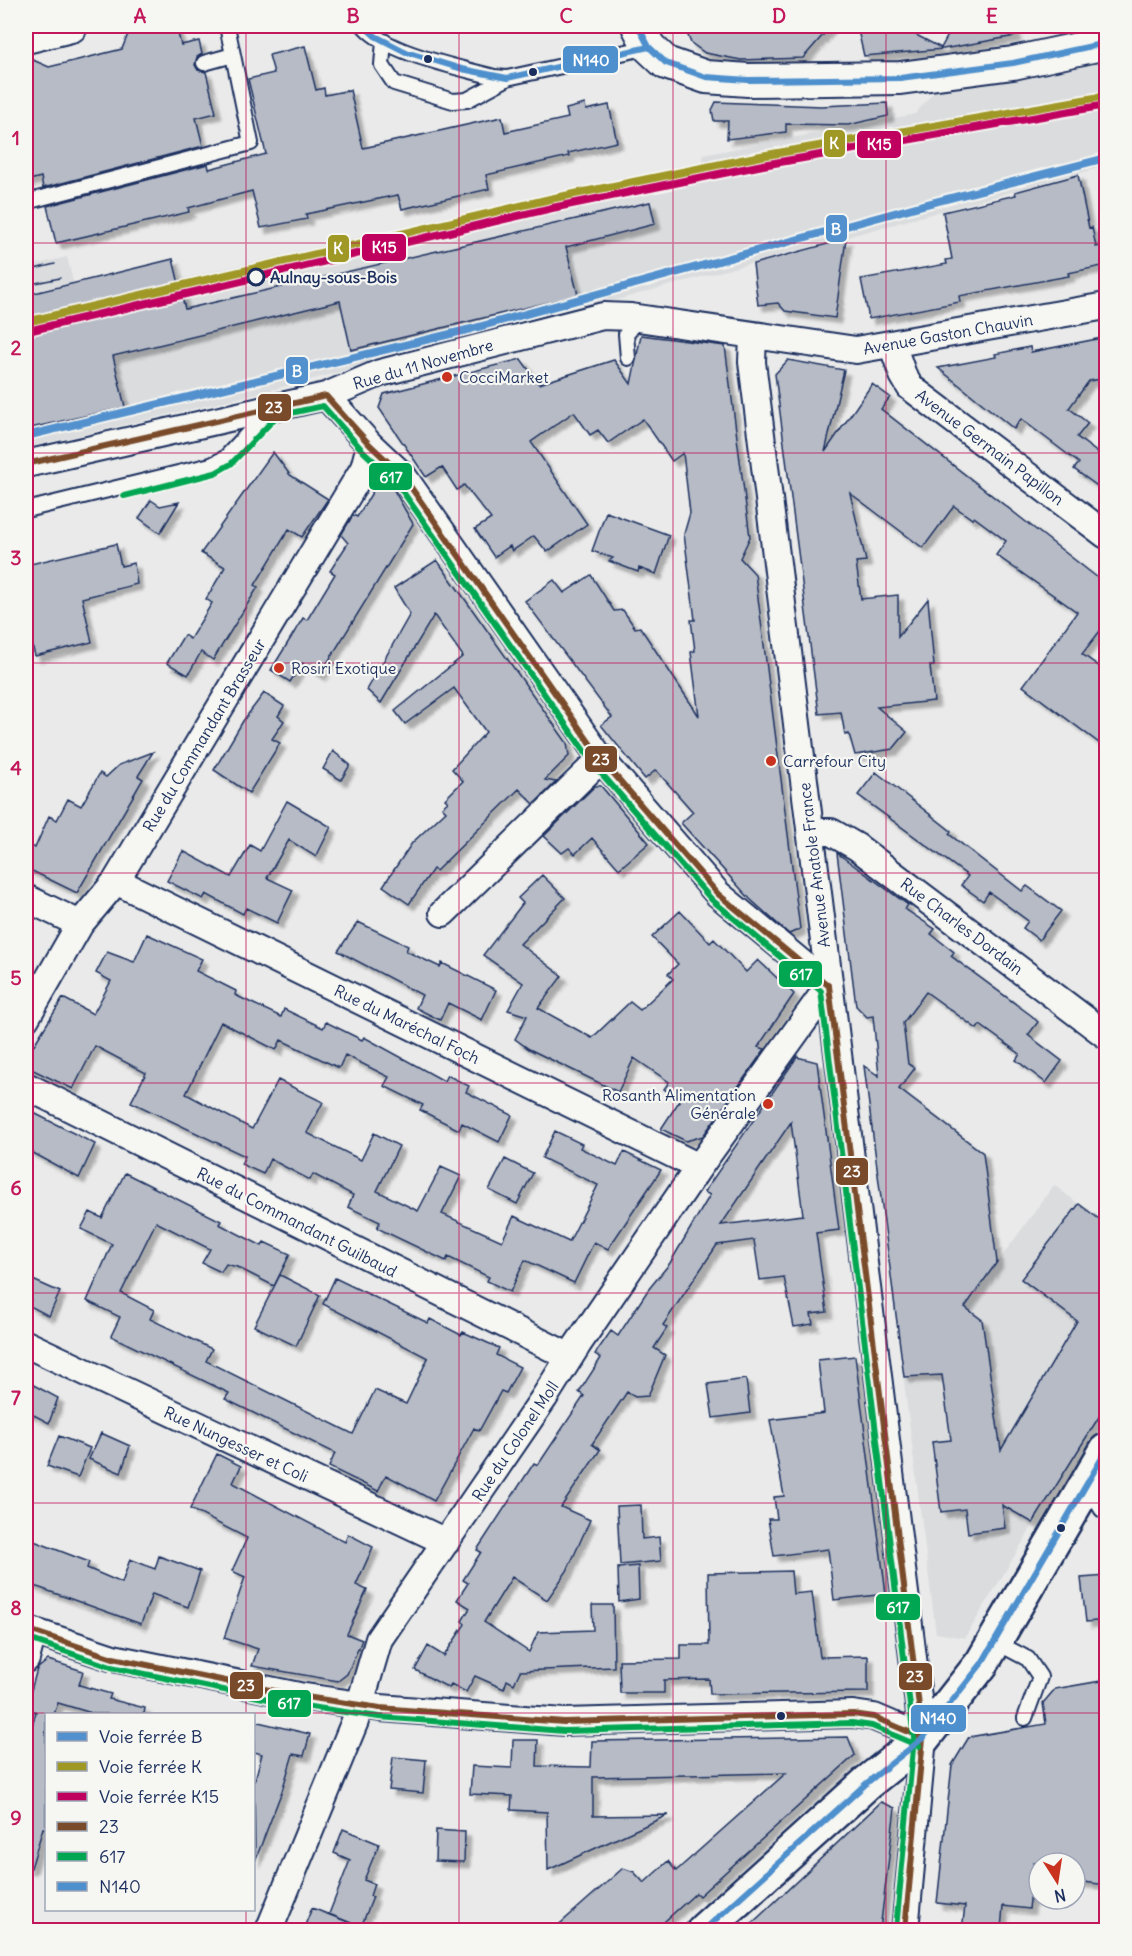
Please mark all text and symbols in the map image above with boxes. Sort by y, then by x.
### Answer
text: A [134,3,147,28]
text: B [346,3,360,28]
text: C [559,3,573,28]
text: D [772,3,786,28]
text: E [986,3,998,28]
line badge: N140 [562,45,619,74]
text: N140 [572,50,610,70]
unlabelled marker [422,53,434,65]
unlabelled marker [527,66,539,78]
text: 1 [12,125,20,150]
line badge: K [823,129,846,158]
line badge: K15 [856,130,902,159]
text: K [829,133,839,153]
text: K15 [866,134,892,154]
line badge: B [825,214,848,243]
text: B [831,219,842,239]
line badge: K15 [361,233,407,262]
line badge: K [327,234,350,263]
text: K15 [371,237,397,257]
text: K [333,238,343,258]
place label: Aulnay-sous-Bois [270,267,397,288]
marker: Aulnay-sous-Bois [247,268,265,286]
street label: Avenue Gaston Chauvin [862,309,1034,359]
street label: Rue du 11 Novembre [351,334,495,394]
text: 2 [11,335,22,360]
line badge: B [285,356,309,385]
text: B [292,361,303,381]
place label: CocciMarket [459,367,549,387]
marker: CocciMarket [440,370,454,384]
street label: Avenue Germain Papillon [912,385,1068,509]
line badge: 23 [257,393,292,422]
text: 23 [265,397,283,417]
line badge: 617 [368,462,413,491]
text: 617 [379,467,403,487]
text: 3 [10,545,22,570]
street label: Rue du Commandant Brasseur [138,634,270,835]
place label: Rosiri Exotique [291,658,396,678]
marker: Rosiri Exotique [272,661,286,675]
line badge: 23 [584,745,618,773]
text: 23 [592,749,610,769]
place label: Carrefour City [783,751,886,771]
marker: Carrefour City [764,754,778,768]
text: 4 [10,755,22,780]
street label: Avenue Anatole France [794,781,834,949]
street label: Rue Charles Dordain [897,873,1027,979]
line badge: 617 [778,960,823,988]
text: 617 [789,964,813,984]
text: 5 [10,965,22,990]
street label: Rue du Maréchal Foch [331,980,483,1068]
place label: Rosanth Alimentation Générale [602,1085,756,1123]
marker: Rosanth Alimentation Générale [761,1097,775,1111]
line badge: 23 [835,1157,869,1186]
text: 23 [843,1161,861,1181]
street label: Rue du Commandant Guilbaud [194,1163,400,1281]
text: 6 [10,1175,22,1200]
street label: Rue du Colonel Moll [467,1377,563,1505]
text: 7 [11,1385,21,1410]
street label: Rue Nungesser et Coli [161,1402,311,1486]
unlabelled marker [1055,1522,1067,1534]
line badge: 617 [875,1593,921,1621]
text: 8 [10,1595,22,1620]
text: 617 [886,1597,910,1617]
line badge: 23 [898,1662,933,1691]
text: 23 [906,1666,924,1686]
line badge: 23 [229,1671,264,1700]
text: 23 [237,1675,255,1695]
line badge: 617 [267,1689,312,1718]
text: 617 [277,1693,301,1713]
line badge: N140 [910,1704,967,1733]
text: N140 [919,1708,957,1728]
unlabelled marker [775,1710,787,1722]
legend [45,1713,255,1911]
text: Voie ferrée B [99,1725,202,1748]
text: Voie ferrée K [99,1755,202,1778]
text: Voie ferrée K15 [99,1785,219,1808]
text: 9 [10,1805,22,1830]
text: 23 [99,1815,119,1838]
text: 617 [99,1845,126,1868]
north arrow [1027,1851,1087,1911]
text: N140 [99,1875,141,1898]
text: N [1053,1885,1068,1907]

